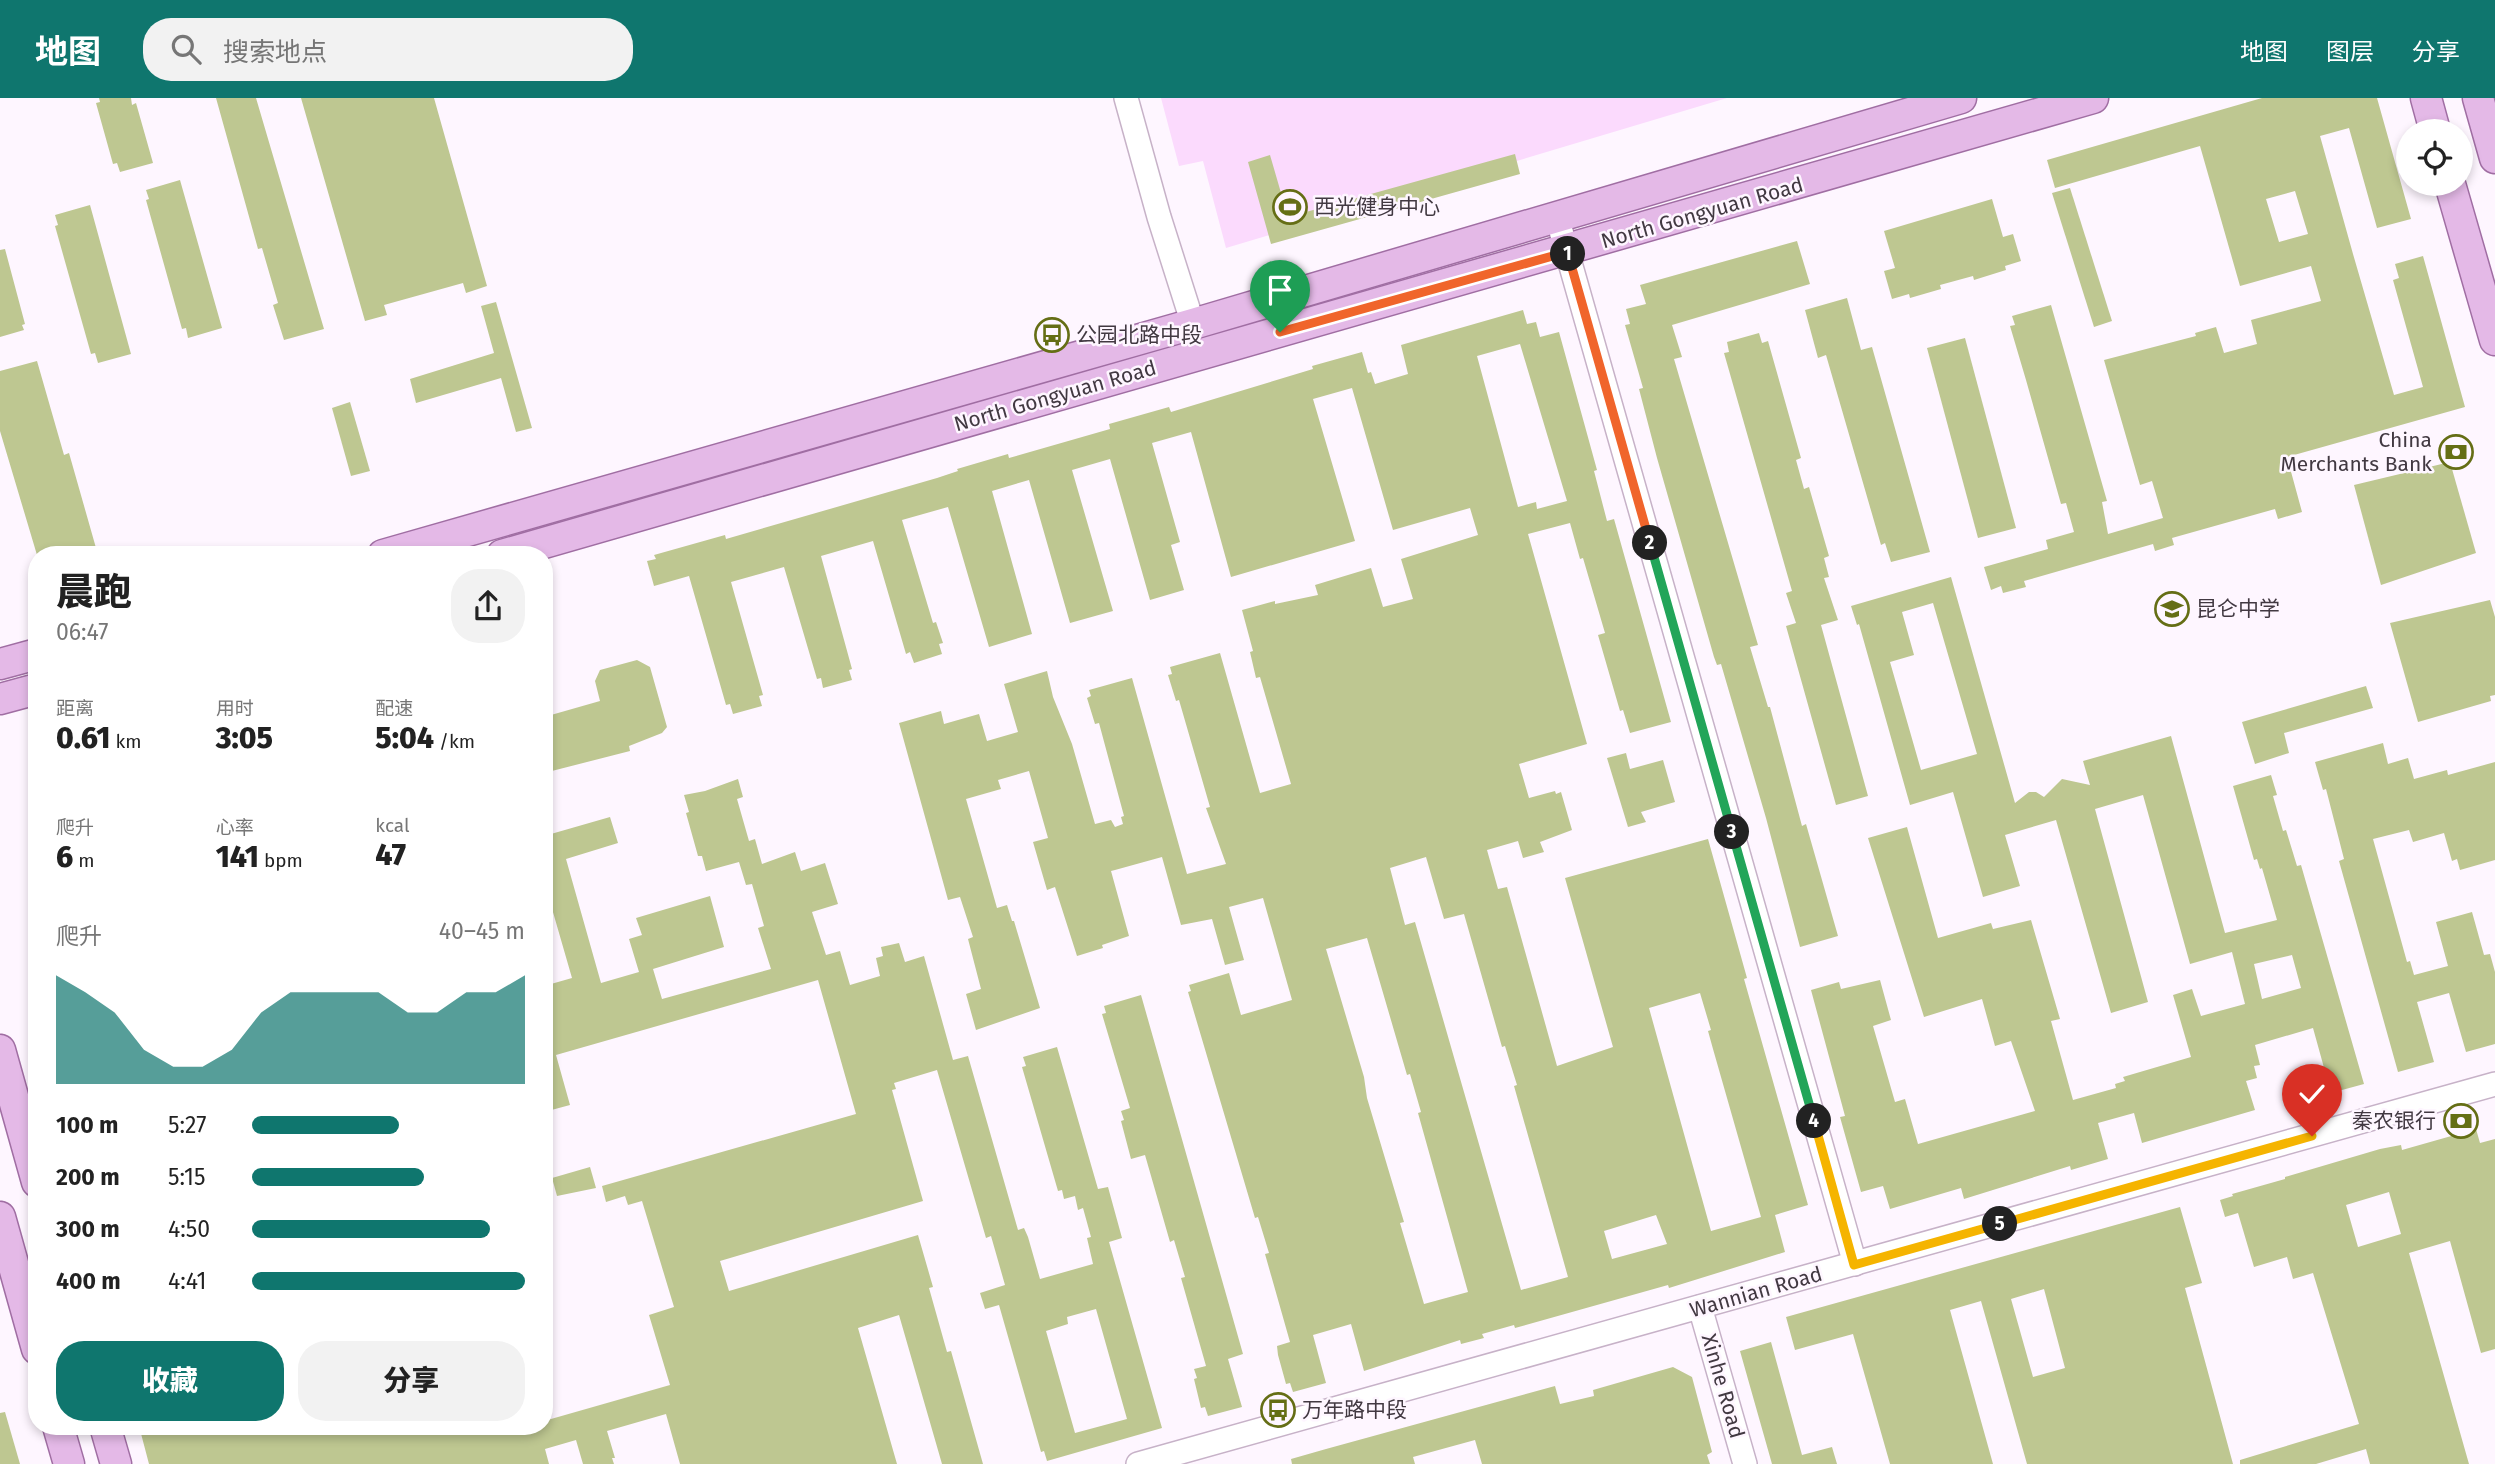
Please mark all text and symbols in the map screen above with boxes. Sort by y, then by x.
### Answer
search box [143,18,633,81]
icon: search [167,30,205,68]
text: 地图 [35,32,101,72]
text: 搜索地点 [223,37,327,68]
text: 地图 [2240,38,2288,66]
text: 图层 [2326,38,2374,66]
text: 分享 [2412,38,2460,66]
map controls [2396,119,2473,196]
button: locate [2396,119,2473,196]
street label: North Gongyuan Road [1598,172,1806,254]
sports icon: 西光健身中心 [1271,188,1309,226]
place label: 西光健身中心 [1314,194,1440,220]
pin: 1 [1550,236,1586,272]
text: 1 [1563,242,1572,265]
pin [1250,260,1310,332]
icon: arrive [1261,271,1299,309]
bus stop icon: 公园北路中段 [1033,316,1071,354]
place label: 公园北路中段 [1076,322,1202,348]
street label: North Gongyuan Road [951,355,1159,437]
place label: China Merchants Bank [2280,427,2432,477]
bank icon: China Merchants Bank [2437,433,2475,471]
pin: 2 [1632,526,1668,560]
text: 2 [1645,531,1654,554]
text: 晨跑 [56,569,132,615]
button: share [451,569,525,643]
school or university icon: 昆仑中学 [2153,590,2191,628]
place label: 昆仑中学 [2196,596,2280,622]
text: 06:47 [56,618,108,646]
text: 距离 [56,697,94,720]
text: 用时 [216,697,254,720]
text: 配速 [375,697,413,720]
text: 0.61 [56,720,110,756]
text: 3:05 [216,720,273,756]
text: 5:04 [375,720,434,756]
text: km [110,730,141,753]
text: /km [434,730,475,753]
text: kcal [375,814,410,837]
pin: 3 [1714,814,1750,850]
text: 爬升 [56,816,94,839]
text: 心率 [216,816,254,839]
text: 3 [1727,820,1736,843]
text: 47 [375,837,406,873]
text: 6 [56,839,73,875]
text: 141 [216,839,259,875]
text: m [73,849,95,872]
text: bpm [259,849,303,872]
text: 40–45 m [439,917,525,945]
text: 爬升 [56,922,102,950]
pin [2282,1064,2342,1136]
icon: check [2293,1075,2331,1113]
bank icon: 秦农银行 [2442,1102,2480,1140]
pin: 4 [1797,1104,1832,1138]
place label: 秦农银行 [2352,1108,2436,1134]
text: 4 [1808,1109,1819,1132]
text: 100 m [56,1111,118,1139]
text: 5:27 [168,1111,206,1139]
text: 200 m [56,1163,120,1191]
text: 5:15 [168,1163,206,1191]
pin: 5 [1982,1206,2018,1242]
text: 5 [1994,1212,2005,1235]
text: 300 m [56,1215,120,1243]
text: 4:50 [168,1215,210,1243]
street label: Wannian Road [1687,1261,1825,1323]
text: 400 m [56,1267,121,1295]
text: 4:41 [168,1267,207,1295]
street label: Xinhe Road [1696,1331,1750,1441]
button: 收藏 [56,1341,284,1421]
button: 分享 [298,1341,525,1421]
bus stop icon: 万年路中段 [1259,1391,1297,1429]
place label: 万年路中段 [1302,1397,1407,1423]

